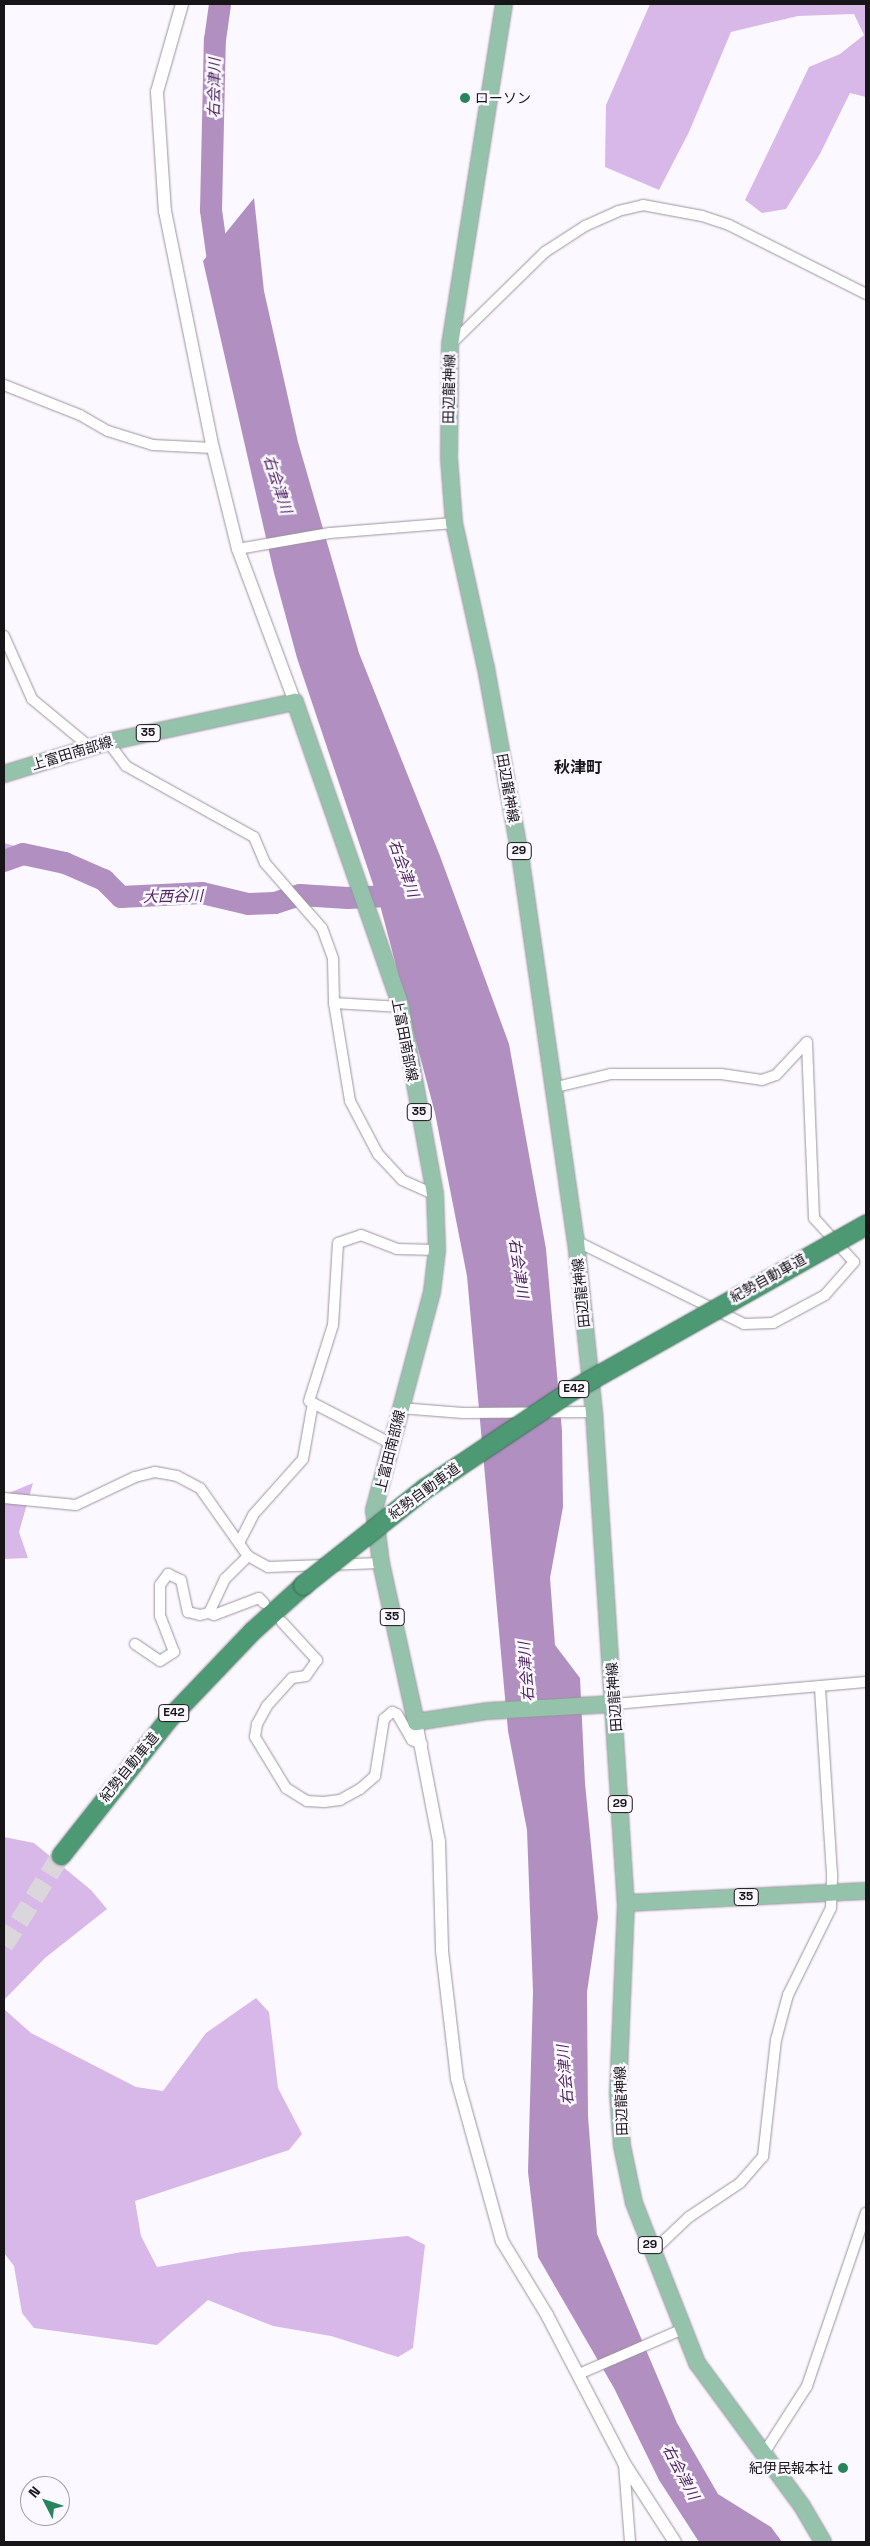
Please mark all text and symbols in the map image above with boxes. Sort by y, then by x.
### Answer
water label: 右会津川 [204,58,224,118]
place label: ローソン [475,90,531,106]
marker: ローソン [459,92,471,104]
street label: 田辺龍神線 [440,354,458,424]
water label: 右会津川 [260,453,296,515]
road number: 35 [136,724,160,742]
street label: 上富田南部線 [29,733,115,773]
street label: 田辺龍神線 [494,752,522,824]
district label: 秋津町 [554,758,602,778]
water label: 右会津川 [385,837,423,899]
road number: 29 [506,841,532,860]
water label: 大西谷川 [143,886,203,906]
street label: 上富田南部線 [389,997,421,1083]
road number: 35 [406,1102,432,1122]
water label: 右会津川 [506,1237,532,1299]
street label: 紀勢自動車道 [727,1250,809,1306]
street label: 田辺龍神線 [569,1257,593,1329]
road number: E42 [558,1380,590,1398]
street label: 上富田南部線 [372,1408,408,1494]
street label: 紀勢自動車道 [385,1460,463,1522]
road number: 35 [380,1608,404,1626]
water label: 右会津川 [515,1641,537,1703]
street label: 田辺龍神線 [603,1661,625,1733]
road number: E42 [158,1704,190,1722]
street label: 紀勢自動車道 [96,1729,162,1805]
road number: 29 [608,1795,632,1814]
road number: 35 [734,1888,758,1906]
water label: 右会津川 [553,2044,577,2106]
street label: 田辺龍神線 [611,2066,631,2136]
road number: 29 [638,2236,662,2254]
water label: 右会津川 [659,2441,703,2503]
place label: 紀伊民報本社 [749,2460,833,2476]
marker: 紀伊民報本社 [837,2462,849,2474]
north arrow [20,2476,70,2526]
text: N [25,2482,44,2501]

